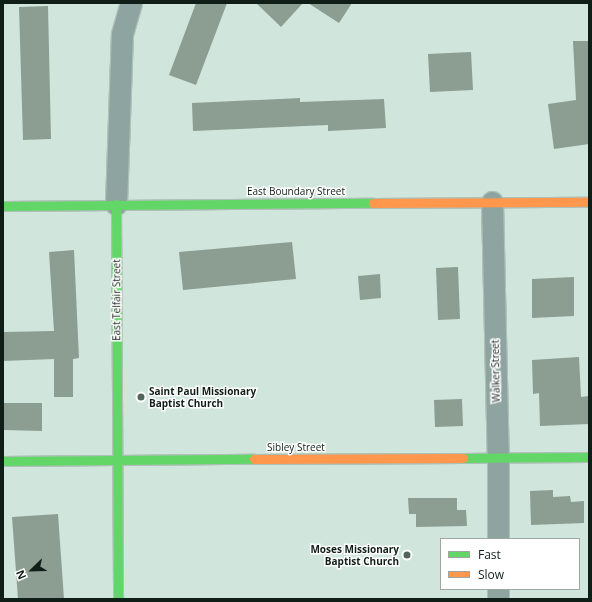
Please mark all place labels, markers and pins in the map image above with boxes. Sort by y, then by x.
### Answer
place label: Saint Paul Missionary Baptist Church [149,385,256,408]
marker: Saint Paul Missionary Baptist Church [136,392,146,402]
place label: Moses Missionary Baptist Church [310,543,399,566]
marker: Moses Missionary Baptist Church [402,550,412,560]

